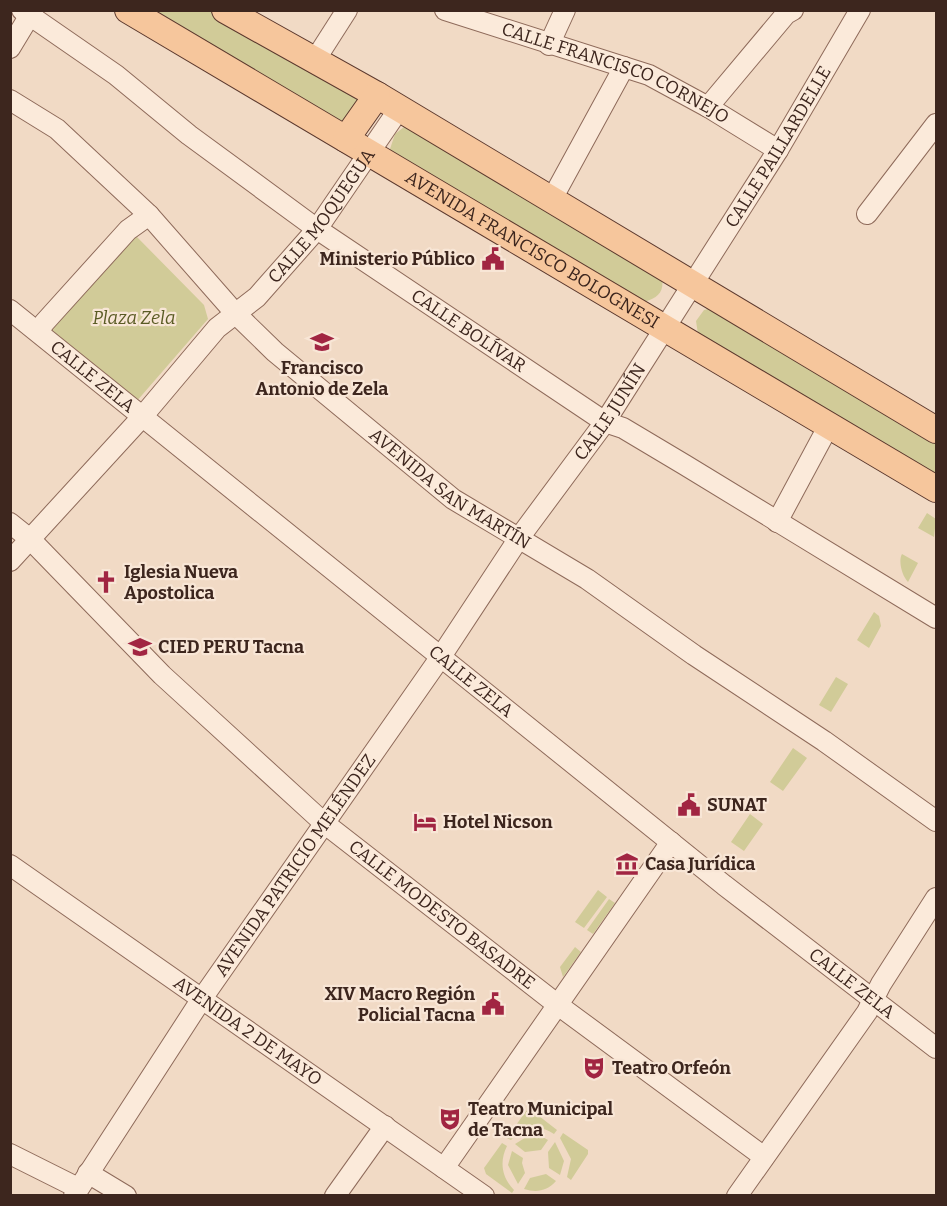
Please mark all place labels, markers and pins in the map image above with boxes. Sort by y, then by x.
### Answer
public building icon: Ministerio Público [480,246,506,272]
place label: Ministerio Público [319,248,475,270]
school or university icon: Francisco Antonio de Zela [309,329,335,355]
place label: Francisco Antonio de Zela [256,357,388,400]
place label: Iglesia Nueva Apostolica [124,561,238,604]
church icon: Iglesia Nueva Apostolica [93,569,119,595]
school or university icon: CIED PERU Tacna [127,634,153,660]
place label: CIED PERU Tacna [158,636,304,658]
public building icon: SUNAT [676,792,702,818]
place label: SUNAT [707,794,767,816]
hotel icon: Hotel Nicson [412,809,438,835]
place label: Hotel Nicson [443,811,553,833]
museum icon: Casa Jurídica [614,851,640,877]
place label: Casa Jurídica [645,853,755,875]
place label: XIV Macro Región Policial Tacna [324,983,475,1026]
public building icon: XIV Macro Región Policial Tacna [480,991,506,1017]
theatre icon: Teatro Orfeón [581,1055,607,1081]
place label: Teatro Orfeón [612,1057,731,1079]
place label: Teatro Municipal de Tacna [468,1098,613,1141]
theatre icon: Teatro Municipal de Tacna [437,1106,463,1132]

